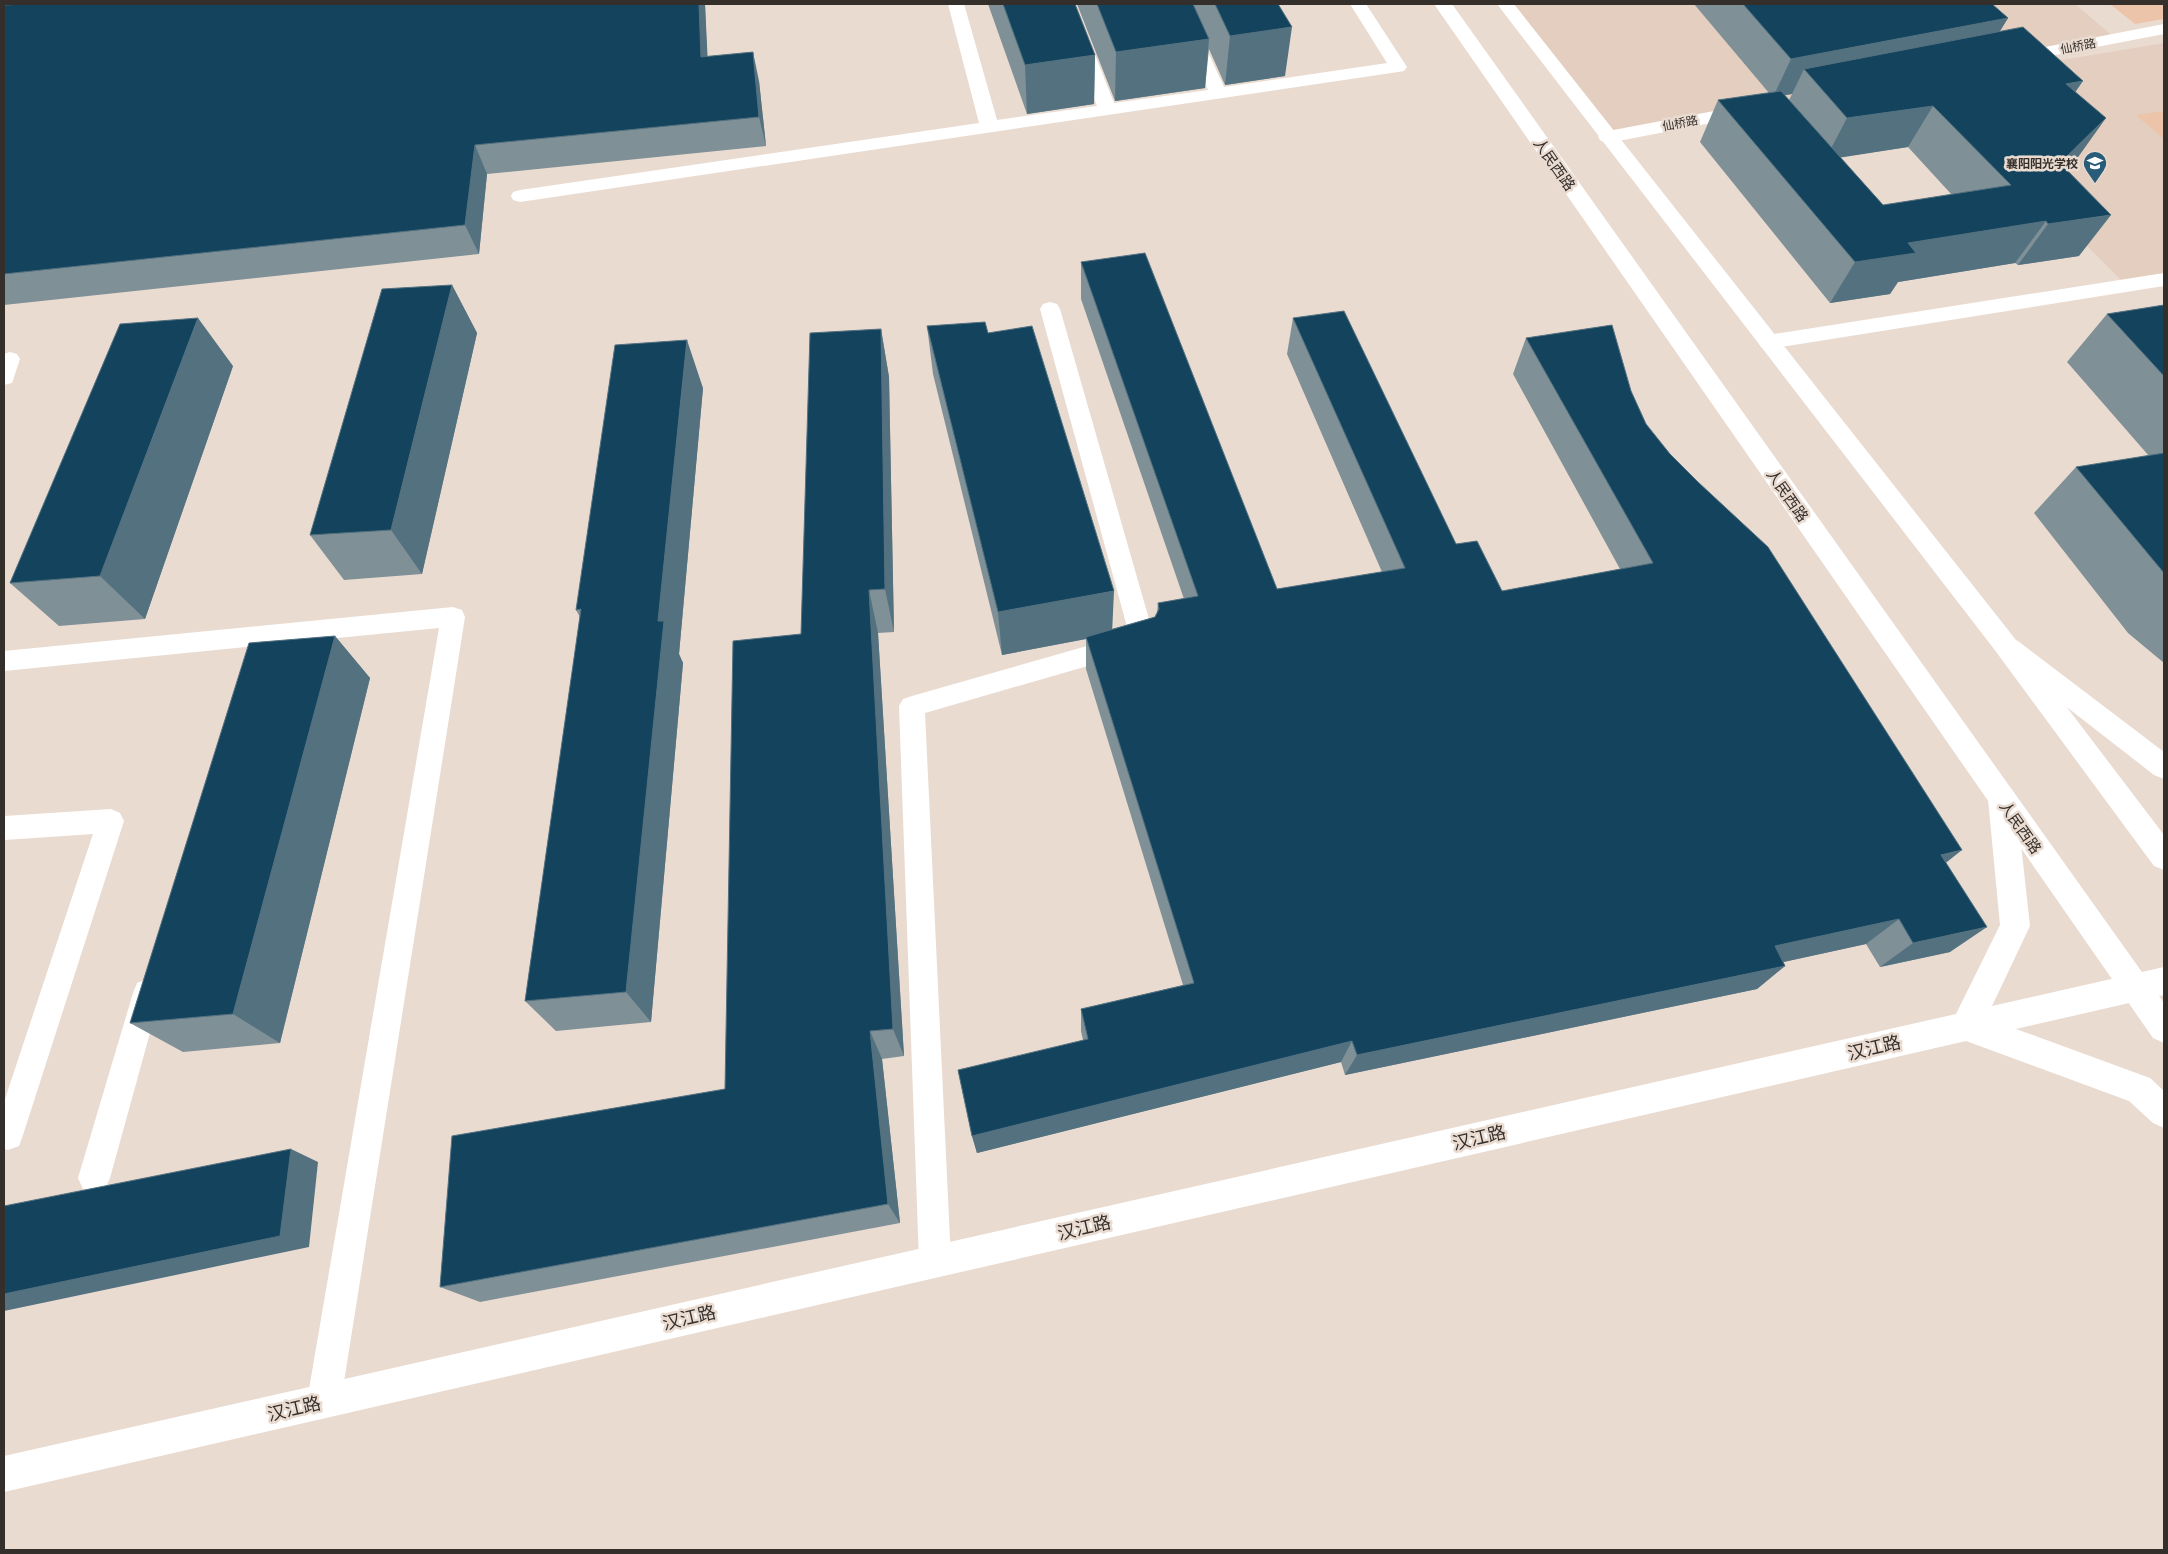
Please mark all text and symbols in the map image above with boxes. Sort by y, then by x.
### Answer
street label: 仙桥路 [2059,34,2097,58]
street label: 仙桥路 [1661,111,1699,135]
street label: 人民西路 [1530,134,1580,194]
school or university icon: 襄阳阳光学校 [2082,150,2108,184]
place label: 襄阳阳光学校 [2006,155,2078,172]
street label: 人民西路 [1763,465,1813,525]
street label: 人民西路 [1996,797,2046,857]
street label: 汉江路 [1845,1029,1903,1065]
street label: 汉江路 [1450,1119,1508,1155]
street label: 汉江路 [1055,1209,1113,1245]
street label: 汉江路 [660,1299,718,1335]
street label: 汉江路 [265,1390,323,1426]

